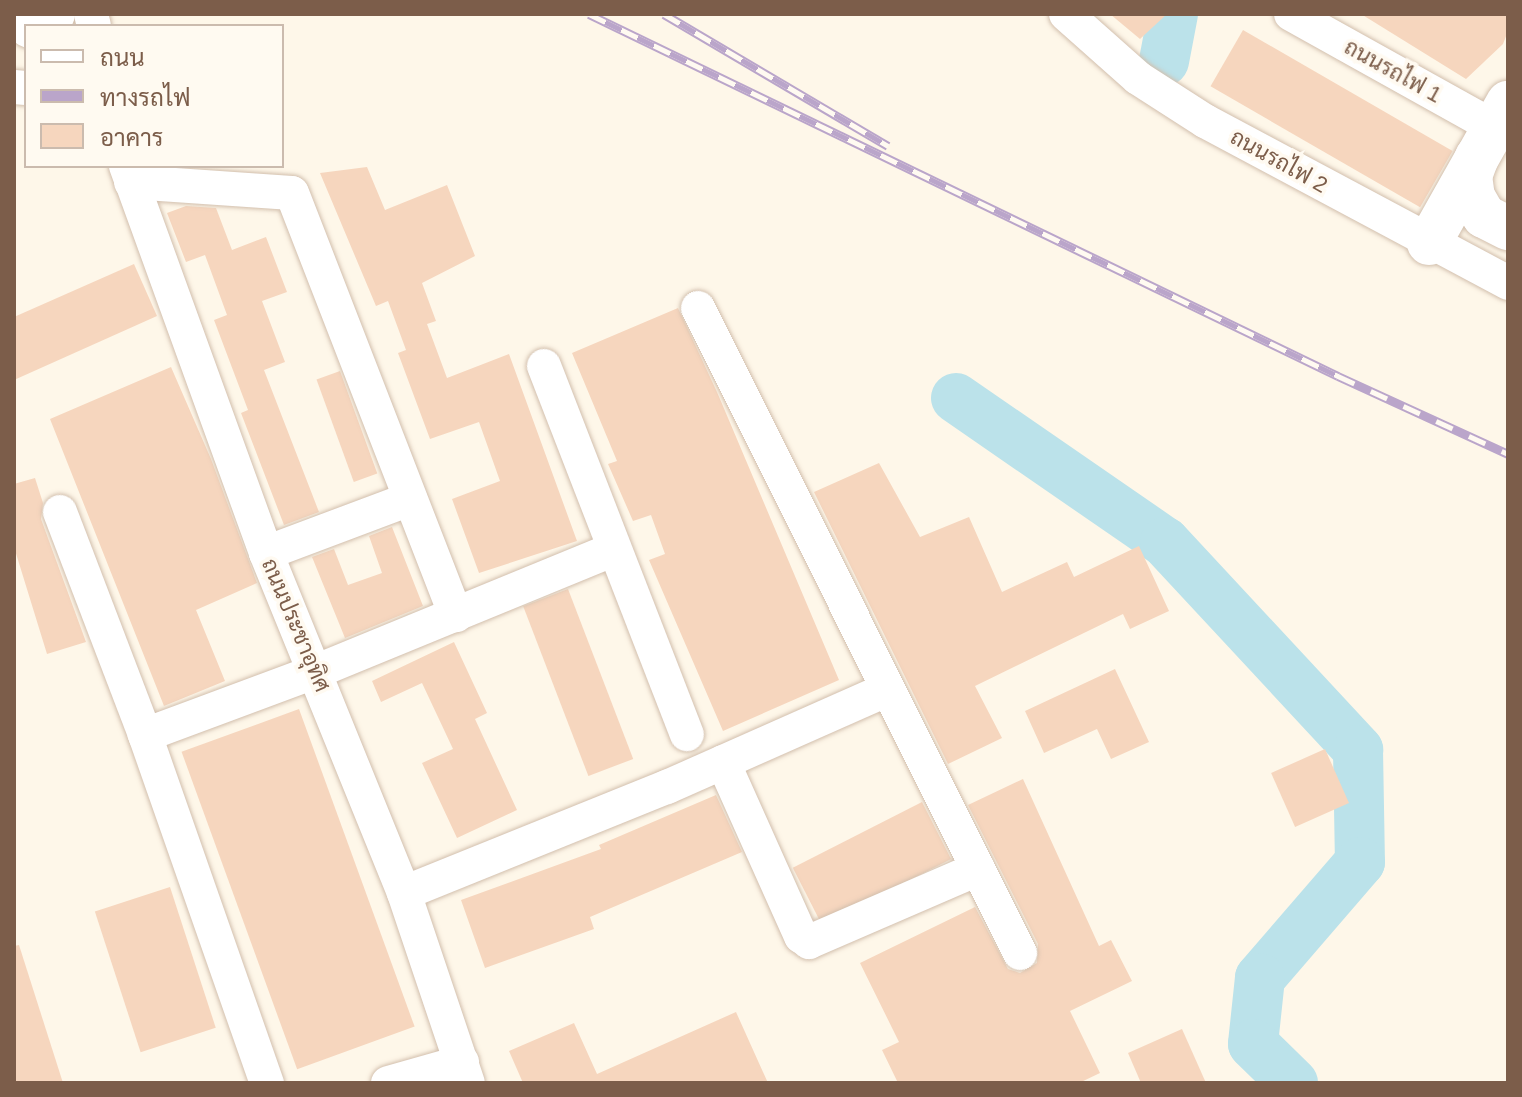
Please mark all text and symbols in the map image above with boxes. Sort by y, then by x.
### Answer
legend [24,24,284,168]
street label: ถนนรถไฟ 1 [1340,34,1446,108]
text: ถนน [100,44,145,71]
text: ทางรถไฟ [100,84,191,111]
text: อาคาร [100,124,163,151]
street label: ถนนรถไฟ 2 [1226,124,1332,198]
street label: ถนนประชาอุทิศ [256,554,336,696]

